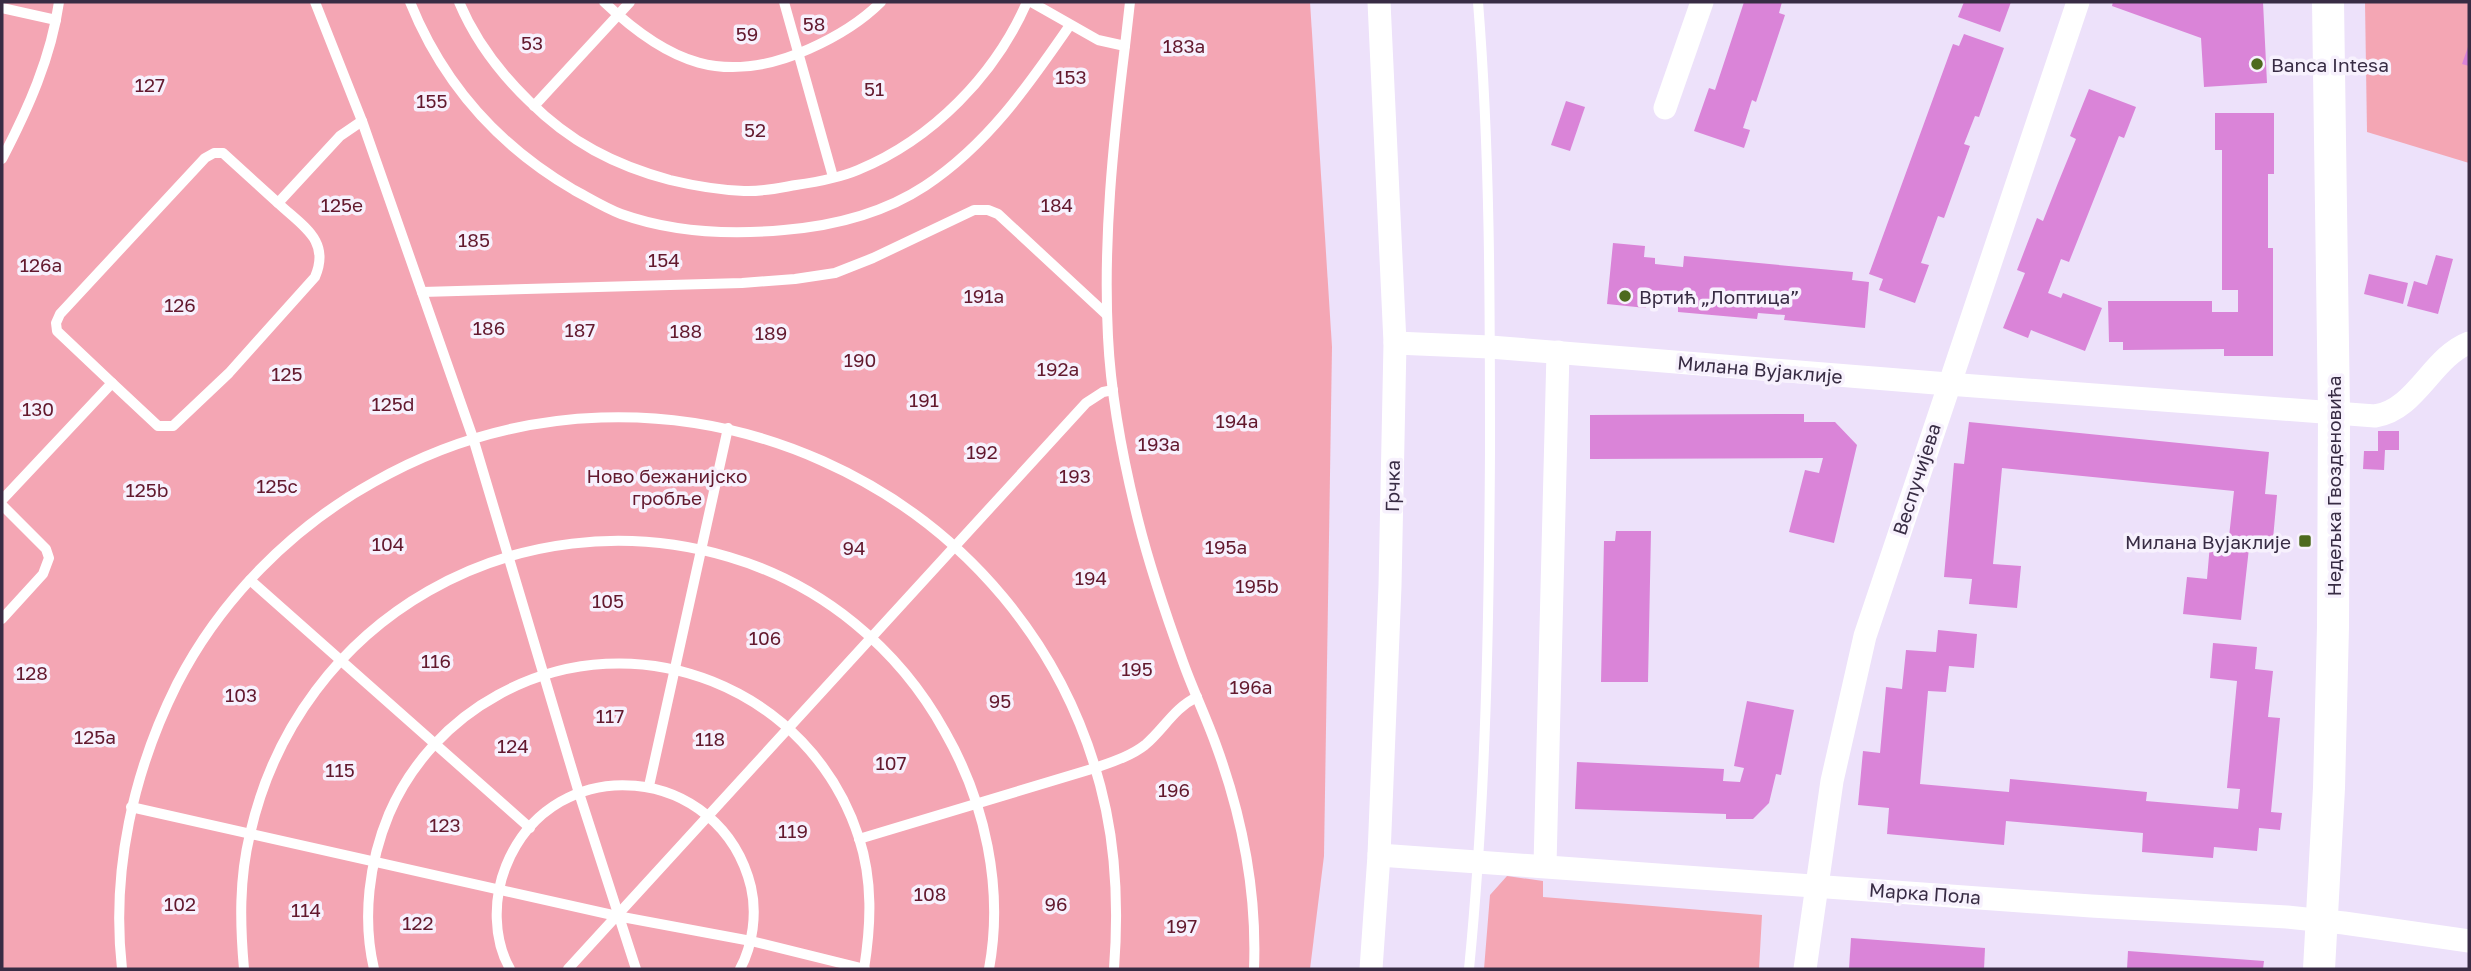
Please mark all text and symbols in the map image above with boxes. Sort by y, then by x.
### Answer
park label: 58 [803,12,825,35]
park label: 59 [736,22,758,45]
park label: 53 [521,31,543,54]
park label: 183a [1163,34,1205,57]
place label: Banca Intesa [2271,53,2389,76]
marker: Banca Intesa [2249,56,2265,72]
park label: 153 [1055,65,1087,88]
park label: 127 [135,73,165,96]
park label: 51 [864,77,884,100]
park label: 155 [416,89,448,112]
park label: 52 [744,118,766,141]
park label: 125e [321,193,363,216]
park label: 184 [1041,193,1073,216]
park label: 185 [458,228,490,251]
park label: 154 [648,248,680,271]
park label: 126a [20,253,62,276]
park label: 191a [964,284,1004,307]
place label: Вртић „Лоптица” [1639,285,1799,308]
marker: Вртић „Лоптица” [1617,288,1633,304]
park label: 126 [164,293,196,316]
park label: 186 [473,316,505,339]
park label: 187 [565,318,595,341]
park label: 188 [670,319,702,342]
park label: 189 [755,321,787,344]
park label: 190 [844,348,876,371]
street label: Милана Вујаклије [1676,350,1844,388]
park label: 192а [1037,357,1079,380]
park label: 125 [271,362,303,385]
street label: Недељка Гвозденовића [2322,376,2345,596]
park label: 191 [909,388,939,411]
park label: 125d [372,392,414,415]
park label: 130 [22,397,54,420]
park label: 194a [1215,409,1259,432]
street label: Веспучијева [1887,420,1945,538]
park label: 193a [1138,432,1180,455]
park label: 192 [966,440,998,463]
street label: Грчка [1380,460,1404,512]
park label: Ново бежанијско гробље [587,464,748,509]
park label: 193 [1059,464,1091,487]
park label: 125c [256,474,298,497]
park label: 125b [126,478,168,501]
place label: Милана Вујаклије [2125,530,2291,553]
park label: 104 [372,532,404,555]
marker: Милана Вујаклије [2297,533,2313,549]
park label: 195a [1205,535,1247,558]
park label: 94 [842,536,866,559]
park label: 194 [1075,566,1107,589]
park label: 195b [1235,574,1279,597]
park label: 105 [592,589,624,612]
park label: 106 [749,626,781,649]
park label: 116 [421,649,451,672]
park label: 195 [1121,657,1153,680]
park label: 128 [16,661,48,684]
park label: 196a [1230,675,1272,698]
park label: 103 [225,683,257,706]
park label: 95 [989,689,1011,712]
park label: 117 [596,704,624,727]
park label: 125a [74,725,116,748]
park label: 118 [695,727,725,750]
park label: 124 [497,734,529,757]
park label: 107 [875,751,907,774]
park label: 115 [325,758,355,781]
park label: 196 [1158,778,1190,801]
park label: 123 [429,813,461,836]
park label: 119 [778,819,808,842]
street label: Марка Пола [1868,878,1982,908]
park label: 108 [914,882,946,905]
park label: 102 [164,892,196,915]
park label: 96 [1045,892,1068,915]
park label: 114 [291,898,321,921]
park label: 122 [402,911,434,934]
park label: 197 [1167,914,1197,937]

